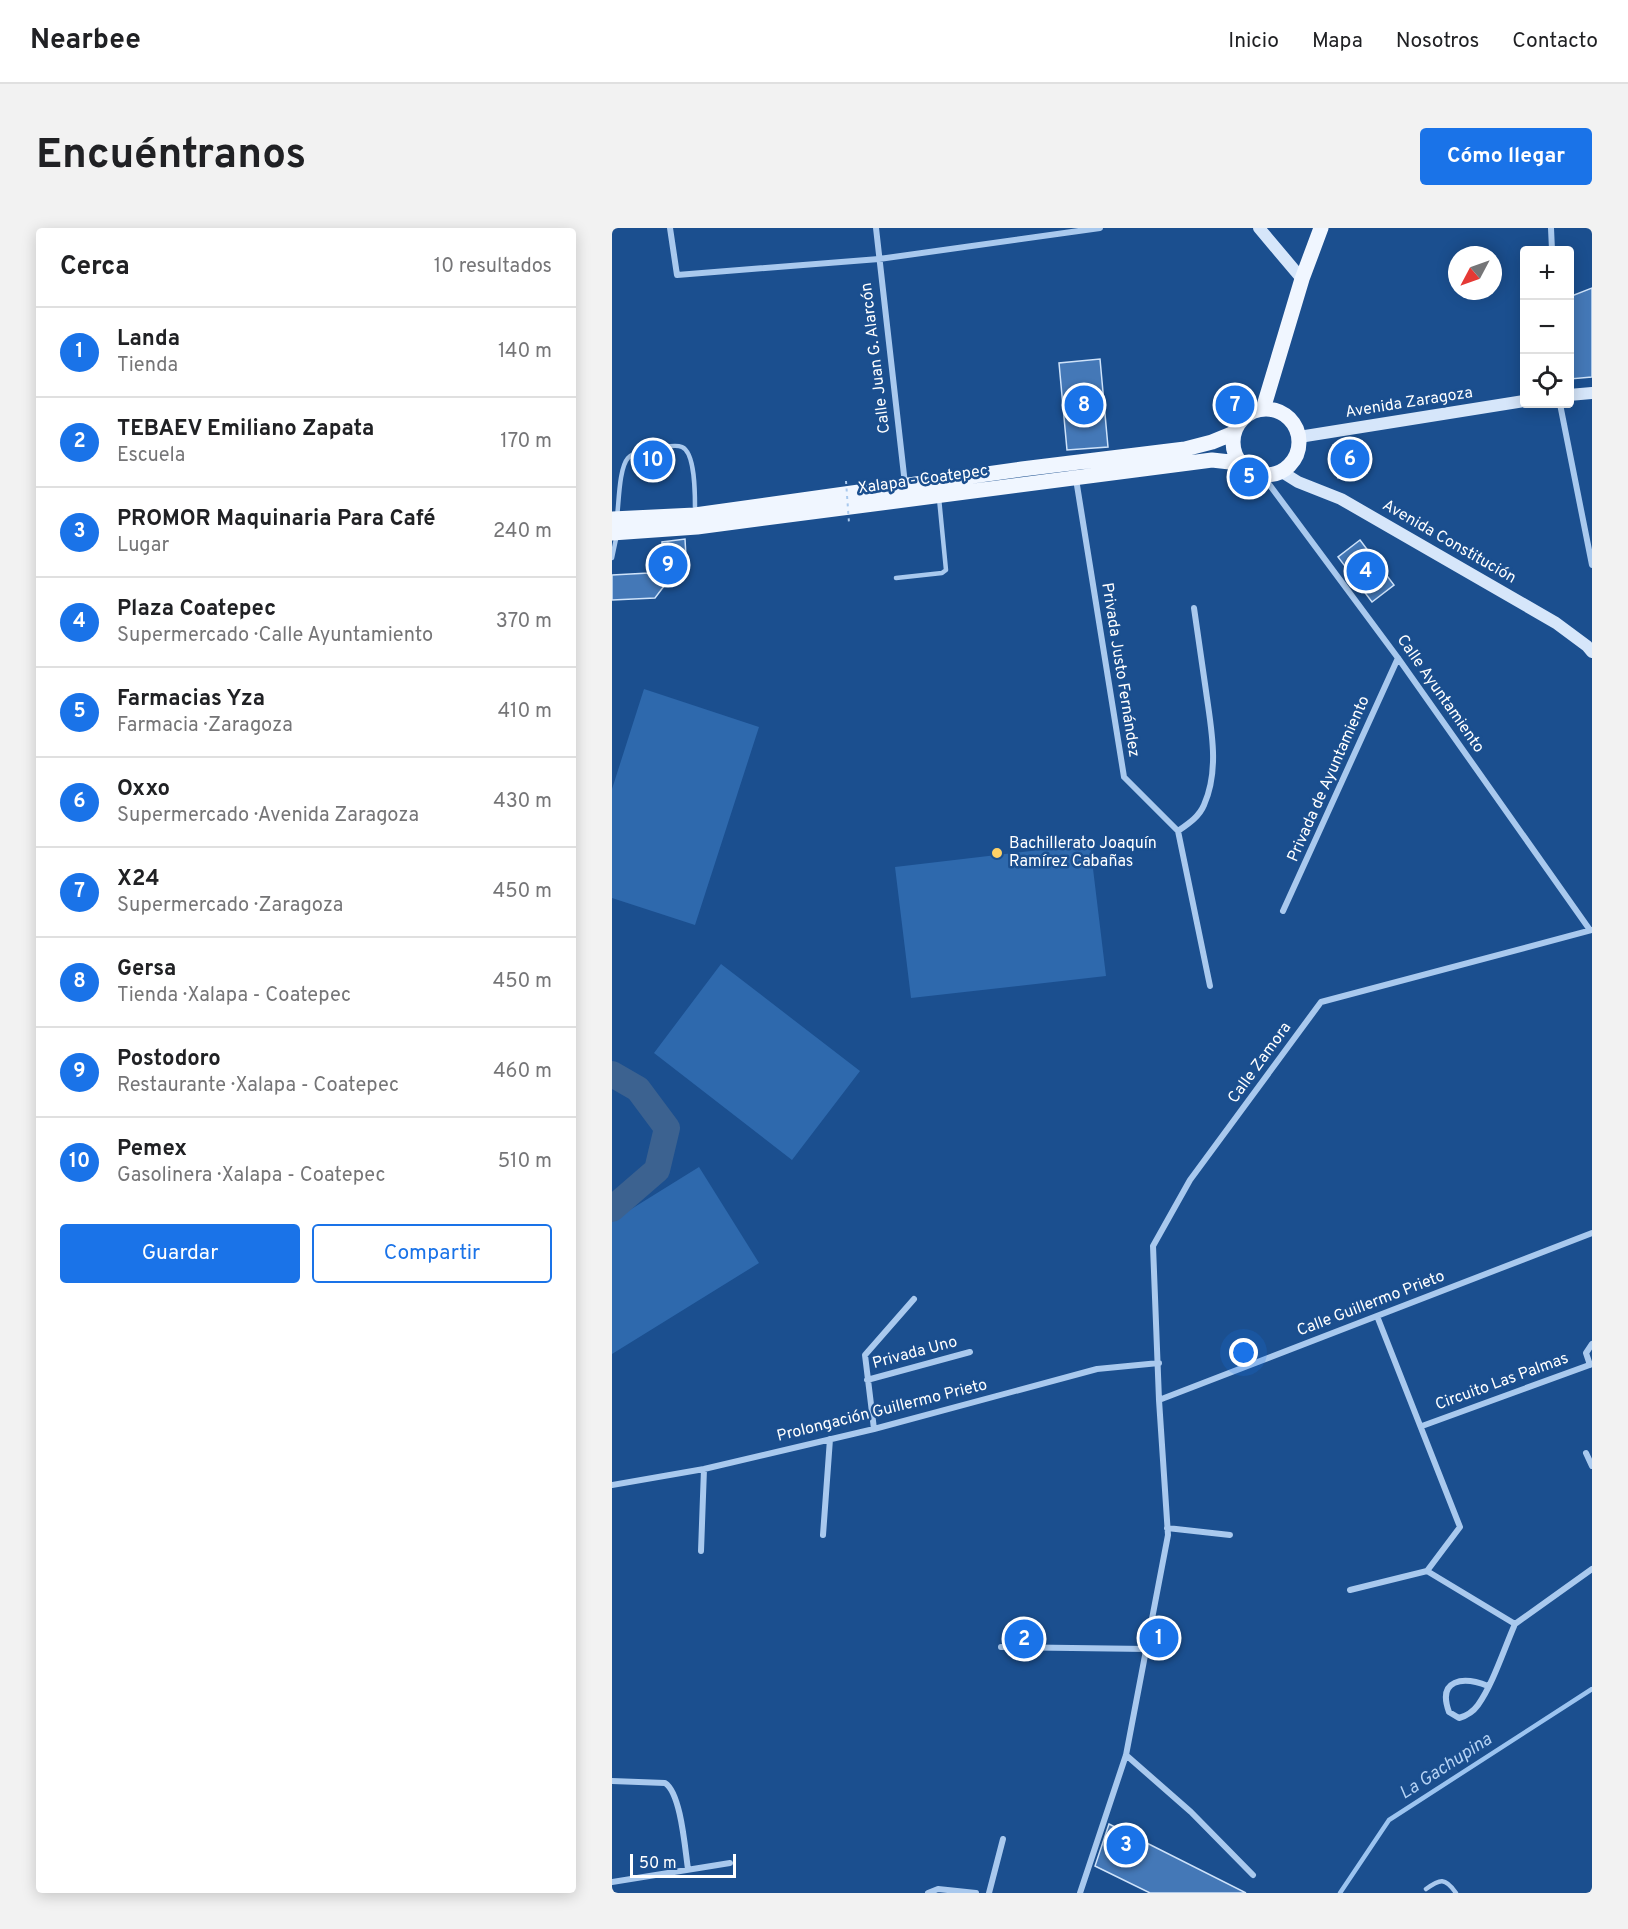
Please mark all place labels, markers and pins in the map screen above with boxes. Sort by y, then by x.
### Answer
pin: 8 [1064,382,1104,428]
pin: 7 [1216,382,1254,428]
pin: 6 [1330,436,1370,482]
pin: 10 [634,438,672,482]
pin: 5 [1230,454,1268,500]
pin: 9 [648,542,688,588]
pin: 4 [1346,548,1386,594]
place label: Bachillerato Joaquín Ramírez Cabañas [1009,834,1157,872]
marker: Bachillerato Joaquín Ramírez Cabañas [990,846,1004,860]
pin: 2 [1004,1616,1044,1662]
pin: 1 [1140,1616,1178,1660]
pin: 3 [1106,1822,1146,1868]

